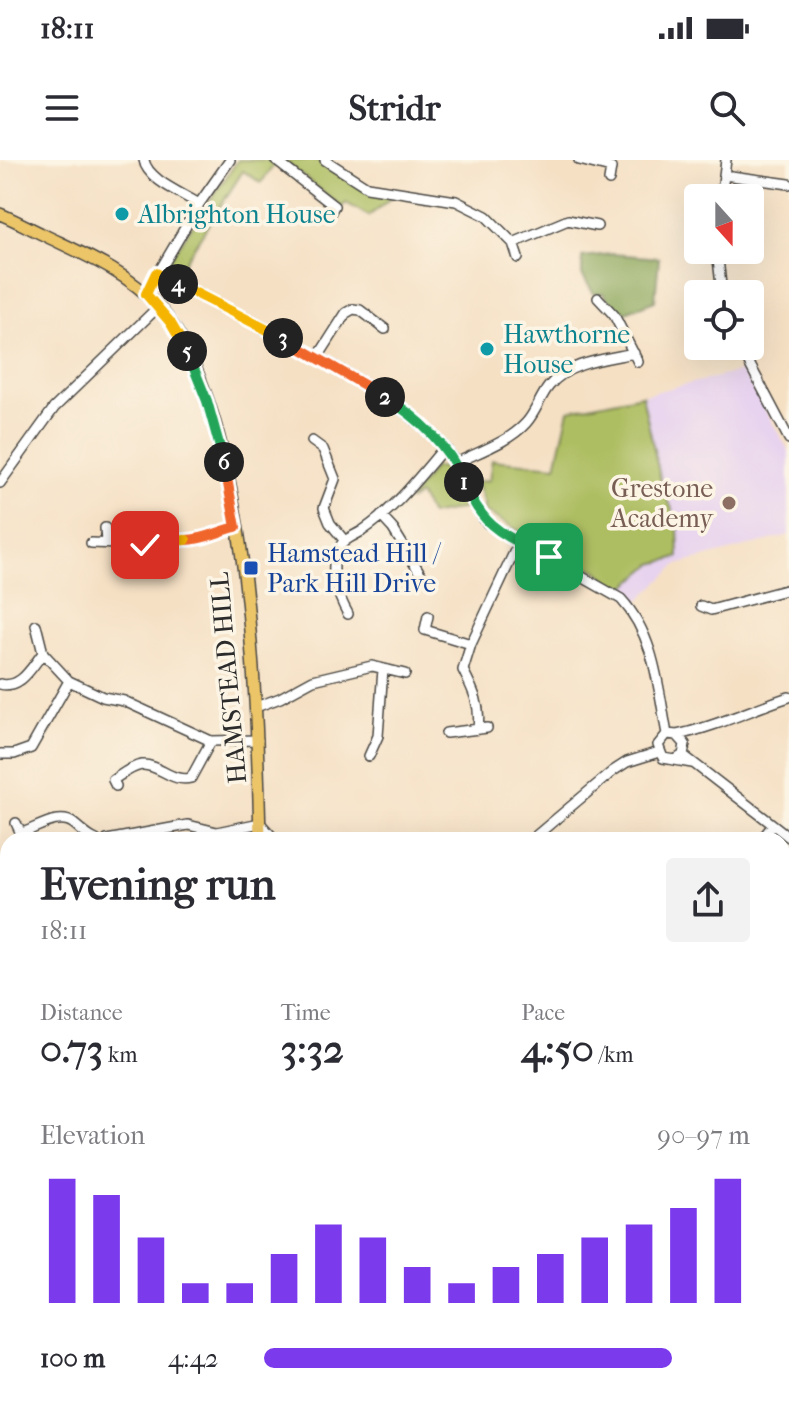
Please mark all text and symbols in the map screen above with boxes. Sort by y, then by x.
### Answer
text: 18:11 [40,11,94,46]
icon: menu [40,86,84,130]
icon: search [705,86,749,130]
text: Stridr [348,87,441,129]
north arrow [684,184,764,264]
map controls [684,184,764,360]
place label: Albrighton House [137,199,336,230]
marker: Albrighton House [113,205,131,223]
pin: 4 [158,264,198,304]
text: 4 [172,271,185,297]
button: locate [684,280,764,360]
pin: 3 [263,318,303,358]
place label: Hawthorne House [503,319,630,380]
text: 3 [278,325,288,351]
pin: 5 [167,331,207,371]
text: 5 [182,338,192,364]
marker: Hawthorne House [478,340,496,358]
pin: 2 [365,377,405,417]
text: 2 [379,384,391,410]
pin: 6 [204,442,244,482]
text: 6 [218,449,230,475]
pin: 1 [444,462,484,502]
text: 1 [460,469,468,495]
place label: Grestone Academy [610,473,714,534]
marker: Grestone Academy [720,494,738,512]
pin [111,511,179,579]
icon: check [123,523,167,567]
pin [515,523,583,591]
icon: arrive [527,535,571,579]
place label: Hamstead Hill / Park Hill Drive [267,538,442,599]
marker: Hamstead Hill / Park Hill Drive [242,559,260,577]
street label: HAMSTEAD HILL [204,570,253,785]
button: share [666,858,750,942]
text: Evening run [40,859,275,910]
text: 18:11 [40,915,87,946]
text: Distance [40,1000,123,1026]
text: Time [281,1000,331,1026]
text: Pace [521,1000,565,1026]
text: 0.73 [40,1026,103,1072]
text: 3:32 [281,1026,344,1072]
text: 4:50 [521,1026,594,1072]
text: km [103,1042,138,1068]
text: /km [594,1042,634,1068]
text: Elevation [40,1120,145,1151]
text: 90–97 m [657,1120,750,1151]
text: 100 m [40,1343,105,1374]
text: 4:42 [168,1343,218,1374]

